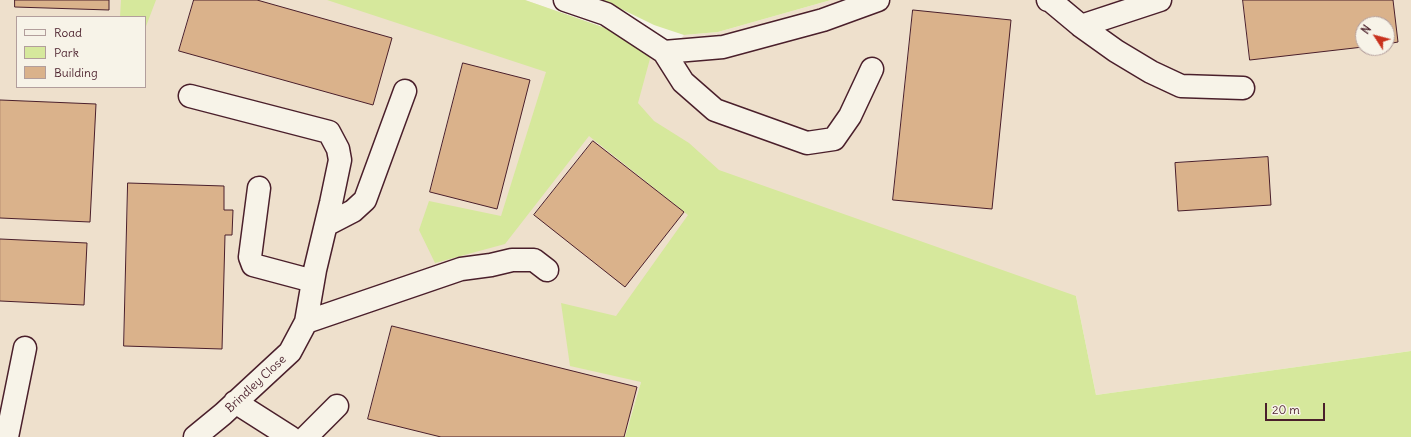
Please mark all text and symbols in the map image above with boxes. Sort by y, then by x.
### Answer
legend [16,16,146,88]
north arrow [1355,16,1395,56]
text: N [1358,22,1374,37]
text: Road [54,25,82,40]
text: Park [54,45,79,60]
text: Building [54,65,98,80]
street label: Brindley Close [223,352,289,416]
scale bar [1267,395,1327,421]
text: 20 m [1272,402,1300,417]

